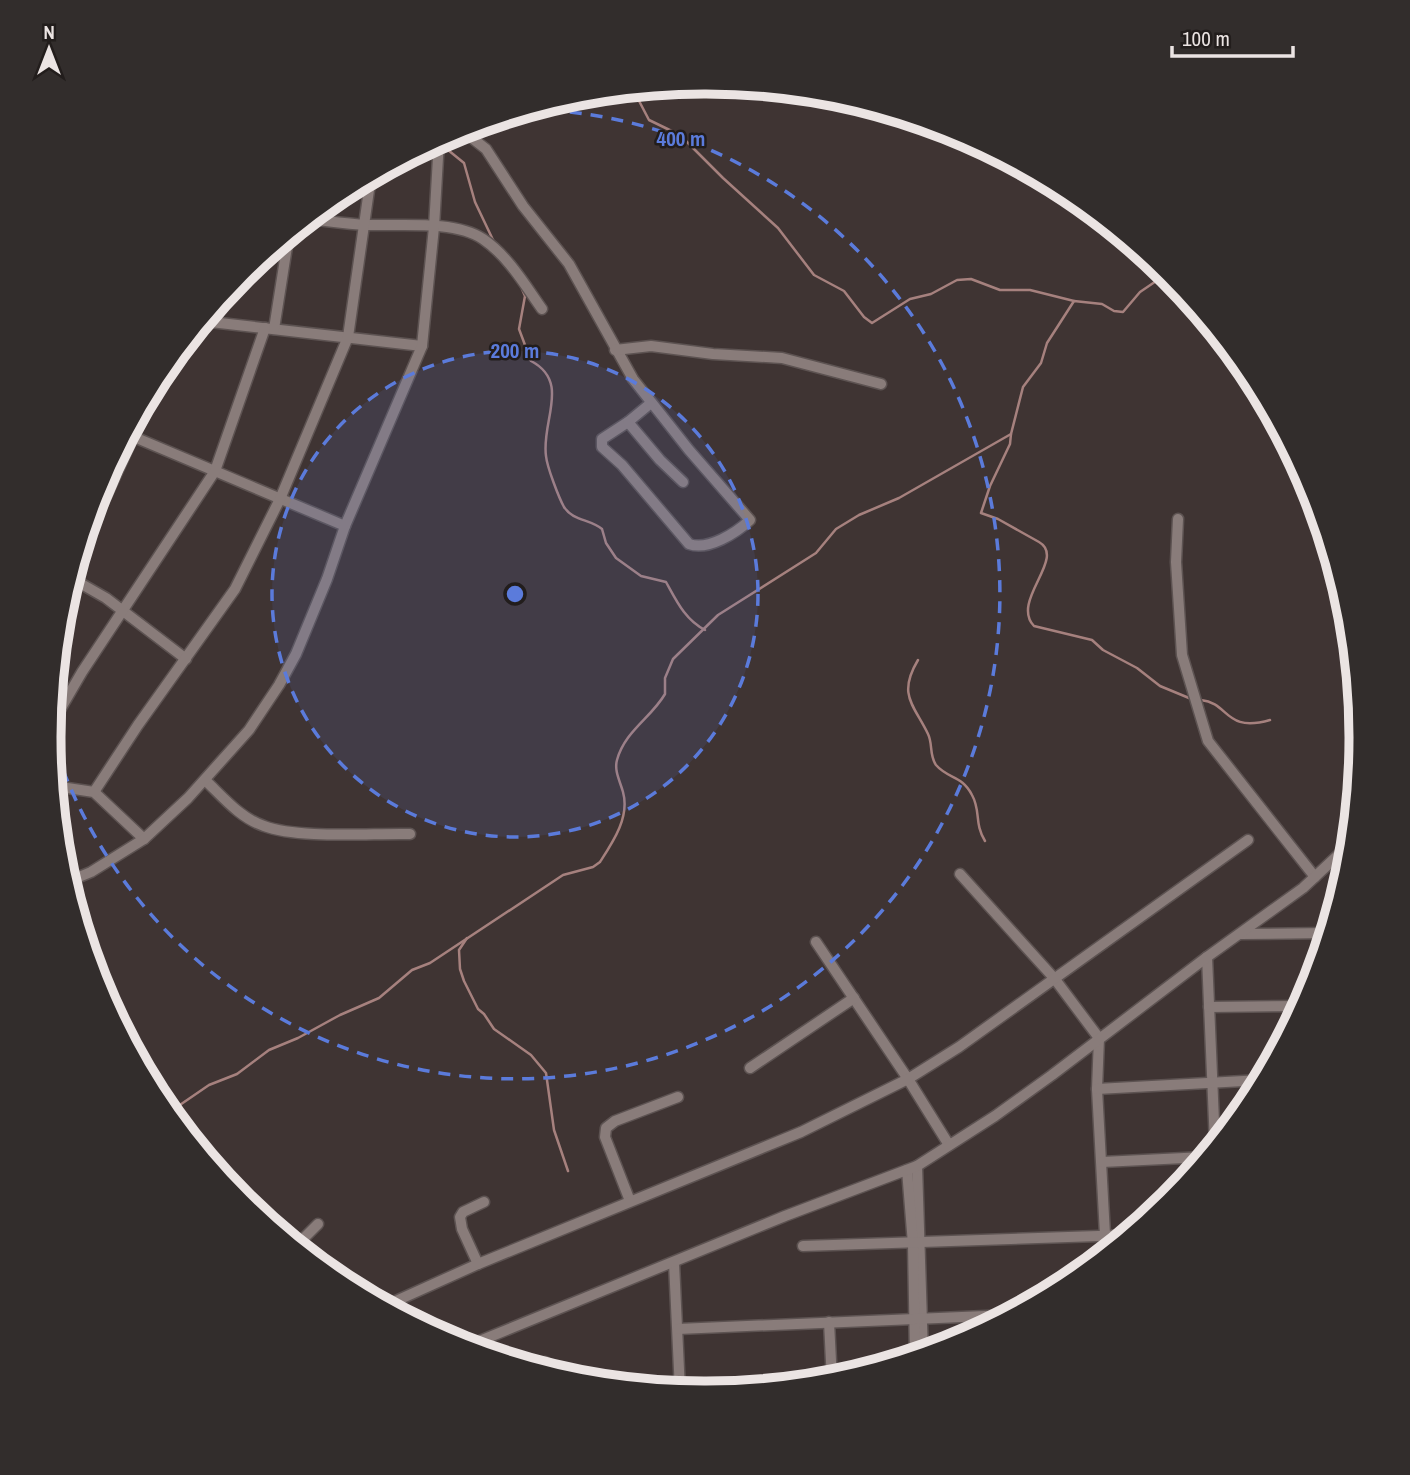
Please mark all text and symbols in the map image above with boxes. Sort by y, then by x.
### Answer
north arrow [14,14,84,84]
scale bar [1172,14,1293,58]
text: N [43,19,55,45]
text: 100 m [1182,24,1230,53]
text: 400 m [657,124,705,153]
text: 200 m [491,336,539,365]
centre of rings [503,582,527,606]

